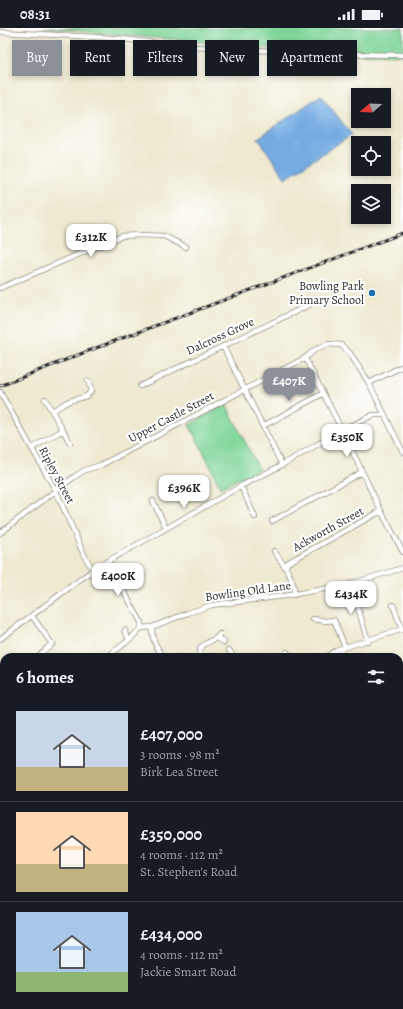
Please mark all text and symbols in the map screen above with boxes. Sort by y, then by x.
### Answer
text: 08:31 [20,4,50,24]
chip: Buy [12,40,62,76]
chip: Rent [70,40,125,76]
chip: Filters [133,40,197,76]
chip: New [205,40,259,76]
chip: Apartment [267,40,357,76]
north arrow [351,88,391,128]
map controls [351,88,391,224]
button: locate [351,136,391,176]
button: layers [351,184,391,224]
pin: £312K [63,224,119,258]
text: £312K [75,228,107,245]
place label: Bowling Park Primary School [289,278,364,308]
marker: Bowling Park Primary School [367,288,377,298]
street label: Dalcross Grove [184,313,256,359]
pin: £407K [261,368,317,402]
text: £407K [272,372,306,389]
street label: Upper Castle Street [125,388,217,446]
pin: £350K [319,424,375,458]
text: £350K [331,428,363,445]
street label: Ripley Street [35,444,79,506]
pin: £396K [156,475,212,509]
text: £396K [168,479,200,496]
street label: Ackworth Street [289,503,366,556]
pin: £400K [90,563,146,597]
text: £400K [101,567,135,584]
street label: Bowling Old Lane [204,577,292,605]
pin: £434K [323,581,379,615]
text: £434K [334,585,368,602]
text: 6 homes [16,666,74,689]
icon: filters [365,666,387,688]
text: £407,000 [140,723,203,746]
icon: home [48,727,96,775]
text: 3 rooms · 98 m² [140,746,219,763]
text: Birk Lea Street [140,763,218,780]
text: £350,000 [140,823,202,846]
icon: home [48,828,96,876]
text: 4 rooms · 112 m² [140,846,223,863]
text: St. Stephen's Road [140,863,237,880]
text: £434,000 [140,923,202,946]
icon: home [48,928,96,976]
text: 4 rooms · 112 m² [140,946,223,963]
text: Jackie Smart Road [140,963,237,980]

